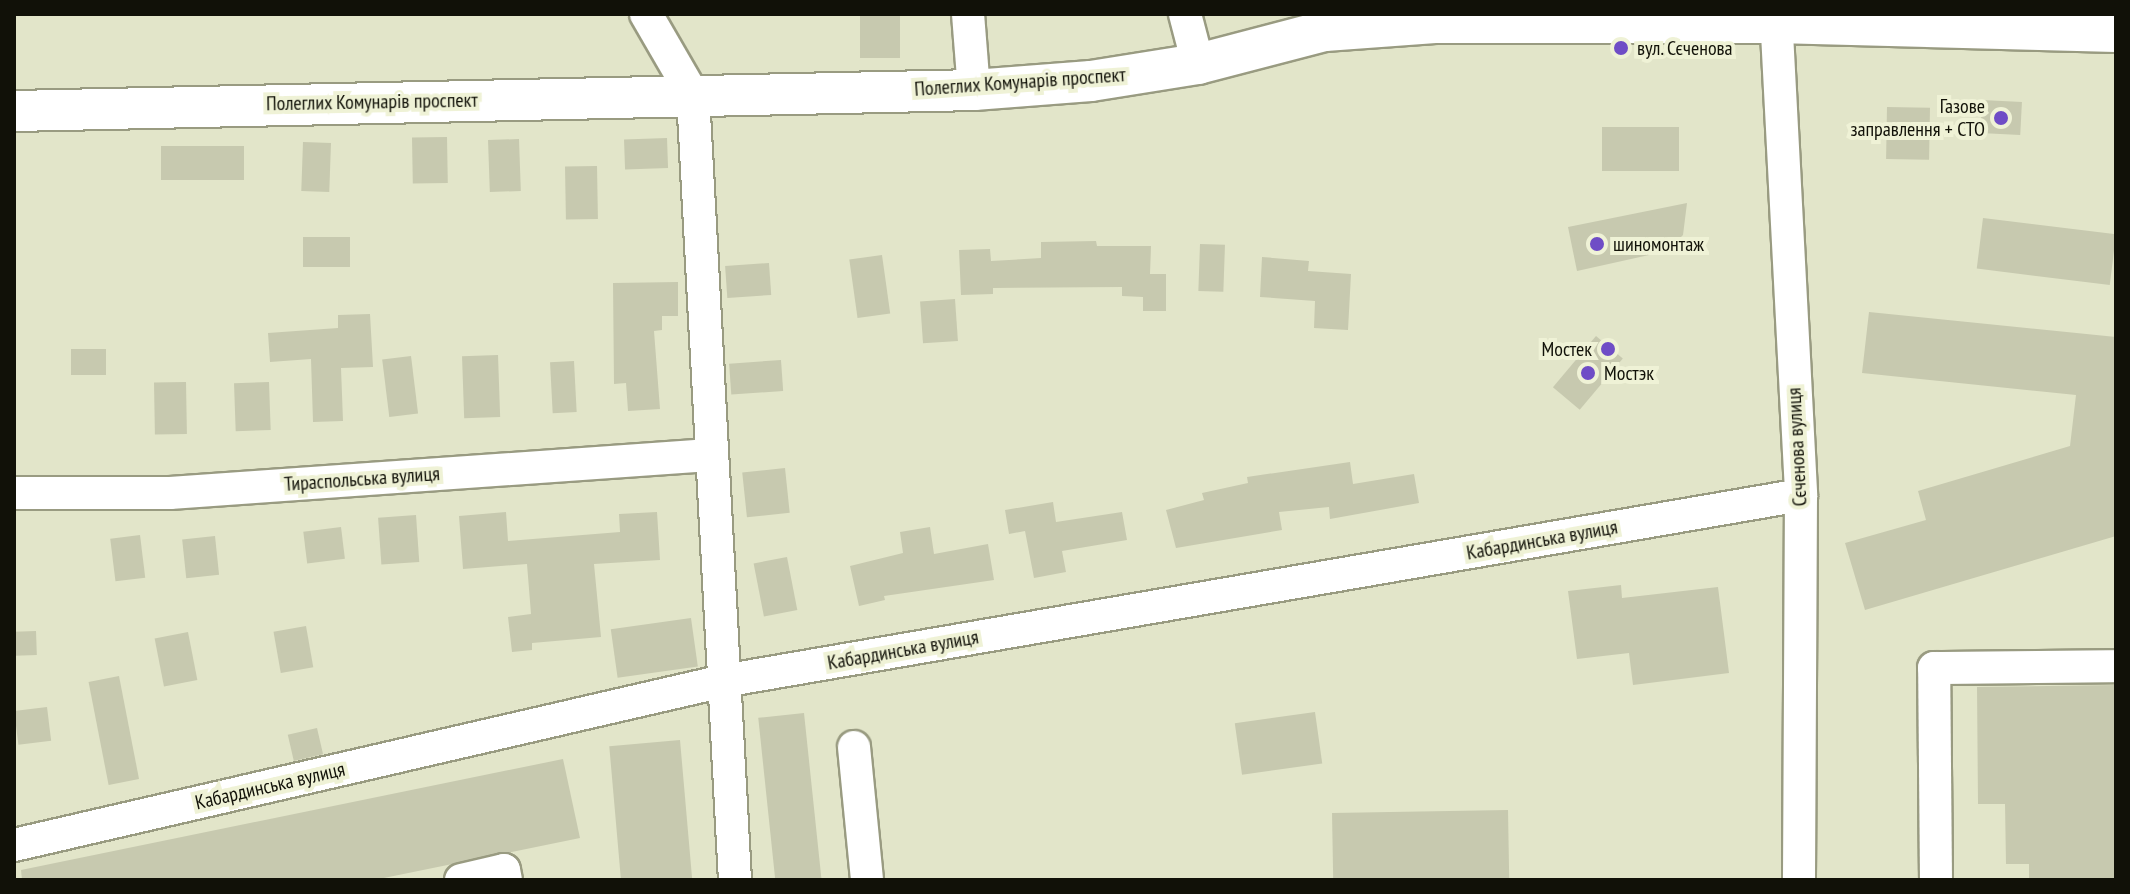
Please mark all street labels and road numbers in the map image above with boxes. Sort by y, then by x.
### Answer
street label: Полеглих Комунарів проспект [913,63,1127,101]
street label: Полеглих Комунарів проспект [266,88,478,116]
street label: Сєченова вулиця [1782,387,1812,507]
street label: Тираспольська вулиця [283,462,441,496]
street label: Кабардинська вулиця [1465,515,1619,565]
street label: Кабардинська вулиця [826,625,980,675]
street label: Кабардинська вулиця [193,757,347,815]

